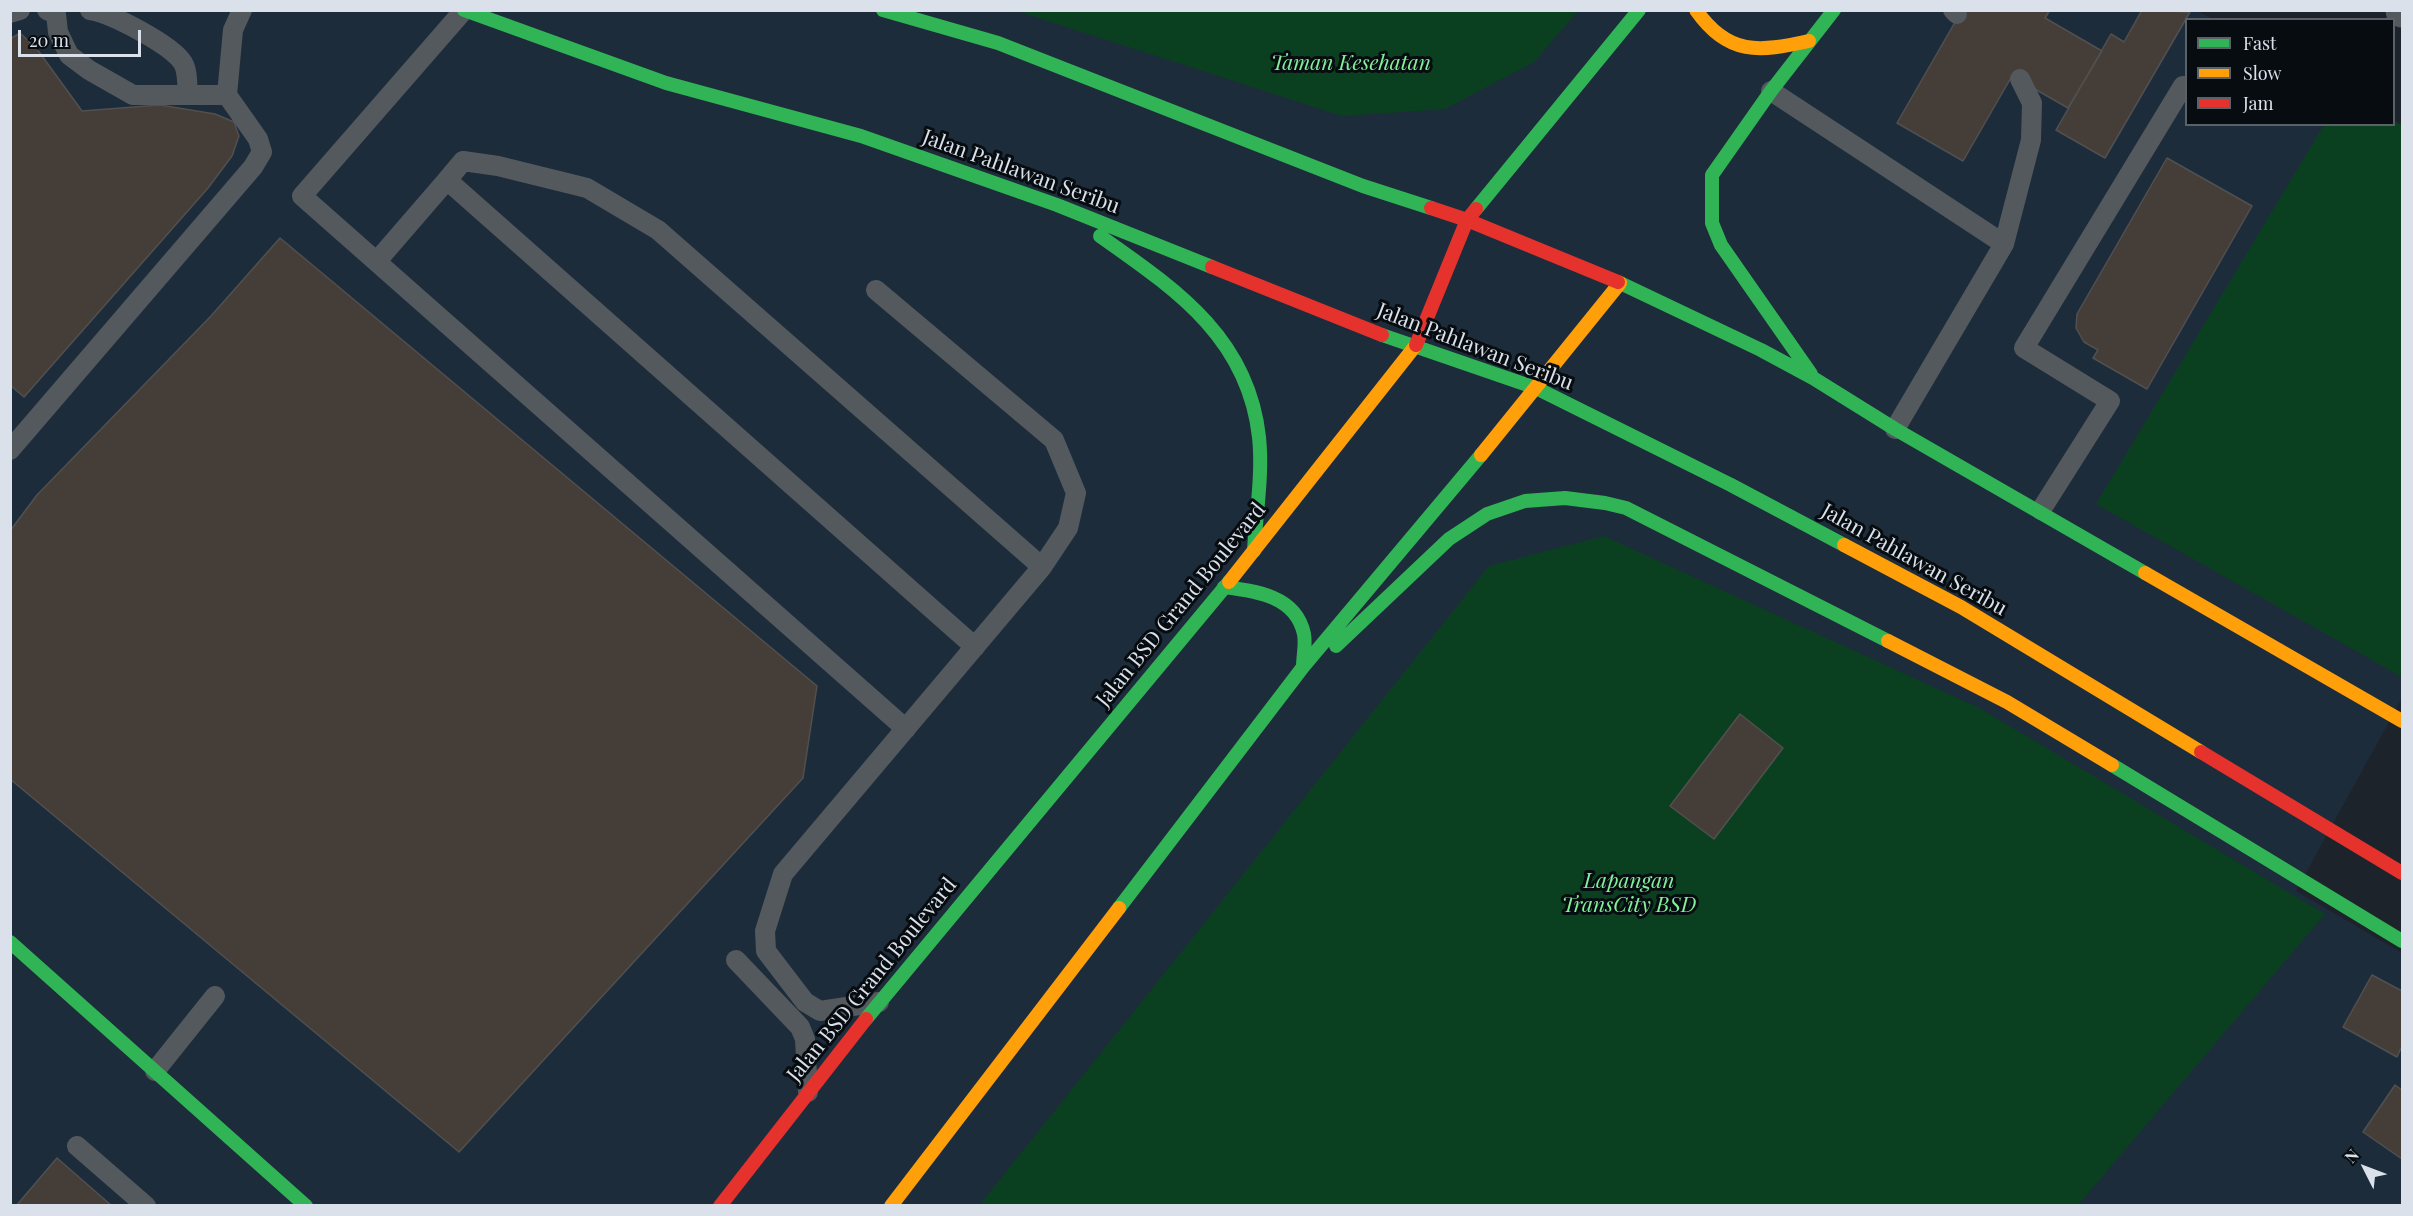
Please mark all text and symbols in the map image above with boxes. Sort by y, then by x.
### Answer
scale bar [21,18,144,56]
legend [2185,18,2395,126]
text: 20 m [29,28,69,52]
text: Fast [2243,31,2276,55]
park label: Taman Kesehatan [1271,50,1431,76]
text: Slow [2243,61,2281,85]
text: Jam [2243,91,2273,115]
street label: Jalan Pahlawan Seribu [919,125,1123,219]
street label: Jalan Pahlawan Seribu [1373,298,1577,396]
street label: Jalan BSD Grand Boulevard [1091,498,1271,712]
street label: Jalan Pahlawan Seribu [1817,499,2011,621]
park label: Lapangan TransCity BSD [1562,868,1696,918]
street label: Jalan BSD Grand Boulevard [782,873,962,1087]
north arrow [2335,1138,2395,1198]
text: N [2340,1144,2363,1167]

